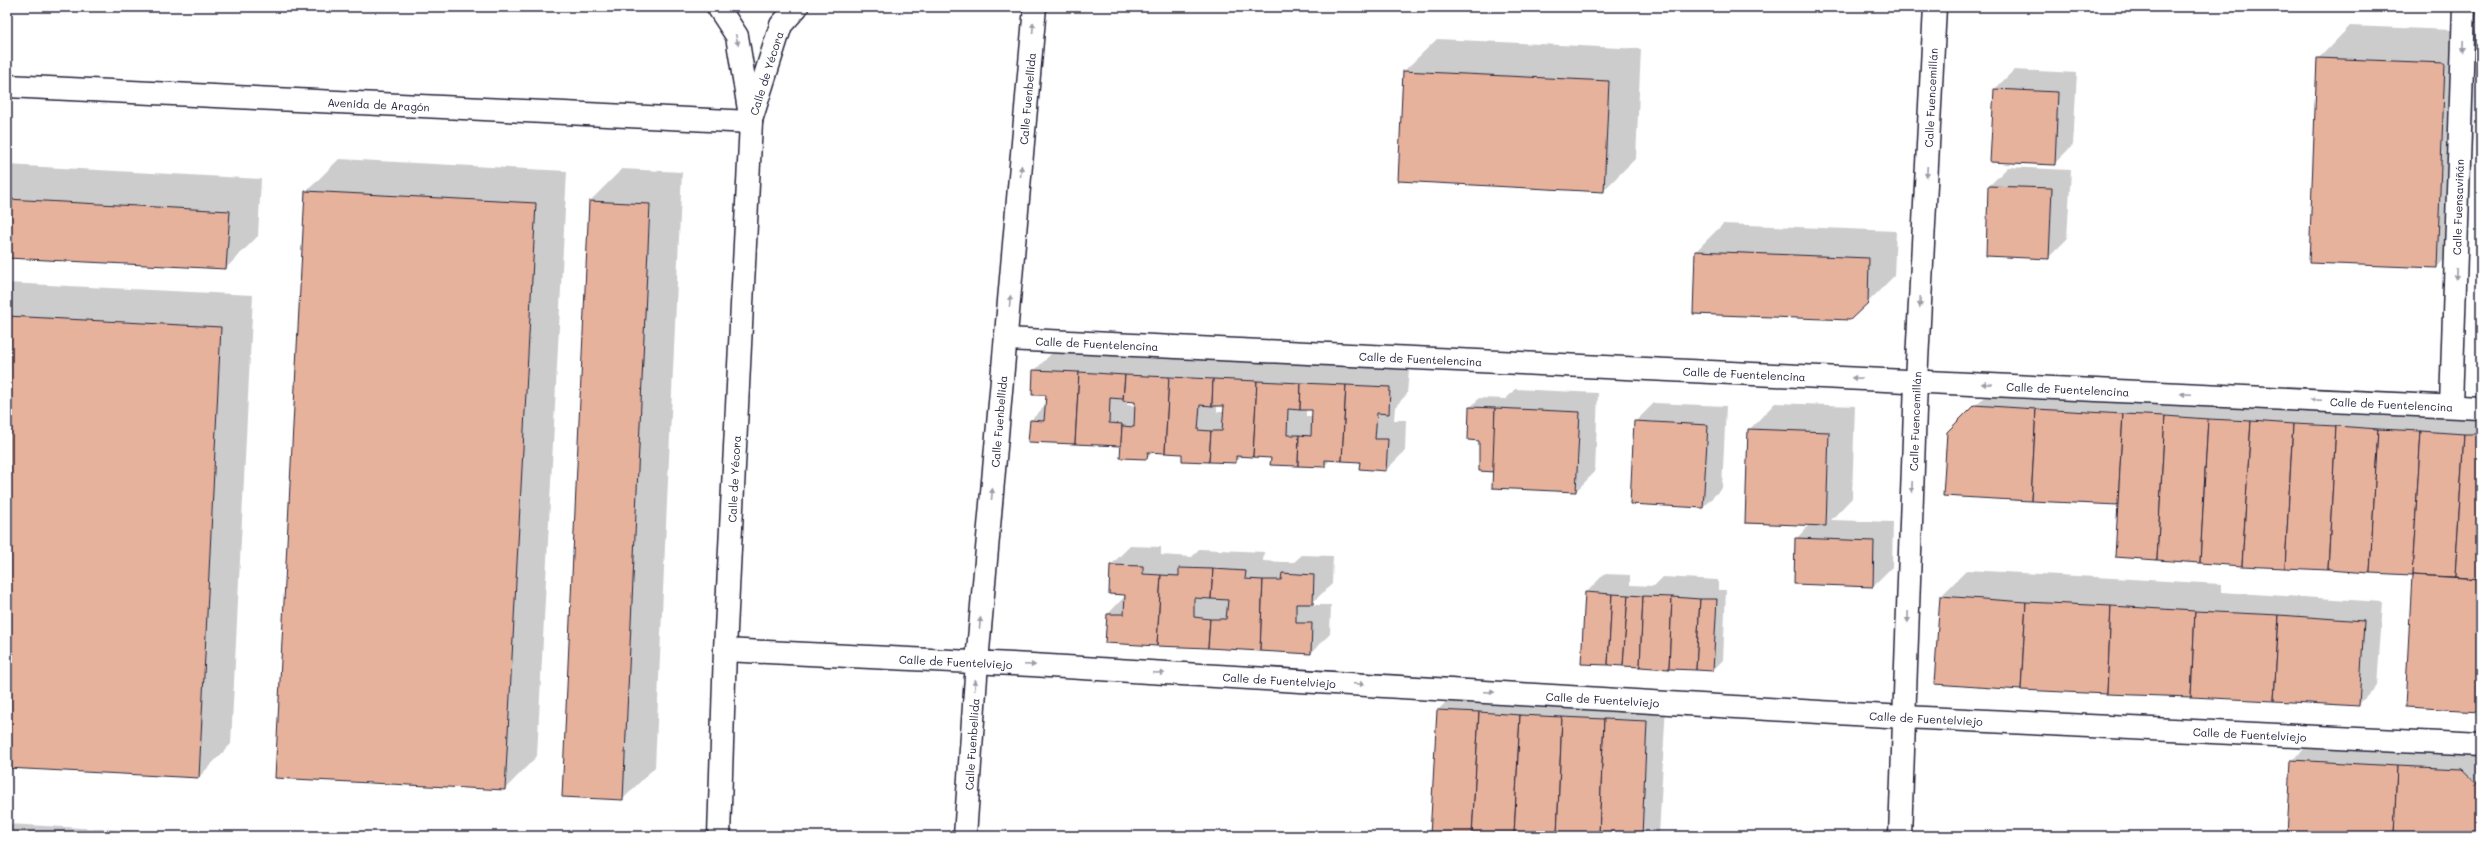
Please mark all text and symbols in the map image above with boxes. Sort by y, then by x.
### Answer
one-way arrow [1030,22,1036,34]
street label: Calle de Yécora [746,29,786,117]
one-way arrow [735,34,741,47]
one-way arrow [2460,40,2466,53]
street label: Calle Fuencemillán [1920,48,1940,148]
street label: Calle Fuenbellida [1015,52,1038,145]
street label: Avenida de Aragón [327,94,430,114]
street label: Calle Fuensaviñán [2448,159,2467,255]
one-way arrow [1017,165,1024,177]
one-way arrow [1924,166,1930,179]
one-way arrow [2452,268,2459,280]
one-way arrow [1006,295,1013,307]
one-way arrow [1917,296,1924,308]
street label: Calle de Fuentelencina [1035,333,1159,354]
street label: Calle de Fuentelencina [1359,348,1483,369]
street label: Calle de Fuentelencina [1682,363,1806,384]
street label: Calle Fuencemillán [1905,371,1924,471]
street label: Calle Fuenbellida [987,375,1010,468]
one-way arrow [1850,375,1863,381]
street label: Calle de Fuentelencina [2006,378,2130,399]
one-way arrow [1980,381,1993,387]
one-way arrow [2180,390,2192,397]
street label: Calle de Fuentelencina [2330,393,2454,414]
one-way arrow [2309,397,2322,403]
street label: Calle de Yécora [724,435,744,523]
one-way arrow [1909,481,1916,493]
one-way arrow [989,488,996,500]
one-way arrow [1904,611,1911,623]
one-way arrow [977,617,984,629]
street label: Calle de Fuentelviejo [899,651,1013,672]
one-way arrow [1024,661,1036,668]
one-way arrow [1153,669,1165,676]
street label: Calle de Fuentelviejo [1222,669,1337,691]
one-way arrow [972,679,979,691]
one-way arrow [1353,681,1365,688]
street label: Calle de Fuentelviejo [1545,688,1660,710]
one-way arrow [1483,689,1495,696]
street label: Calle Fuenbellida [961,698,982,791]
street label: Calle de Fuentelviejo [1869,707,1984,728]
street label: Calle de Fuentelviejo [2193,724,2307,744]

